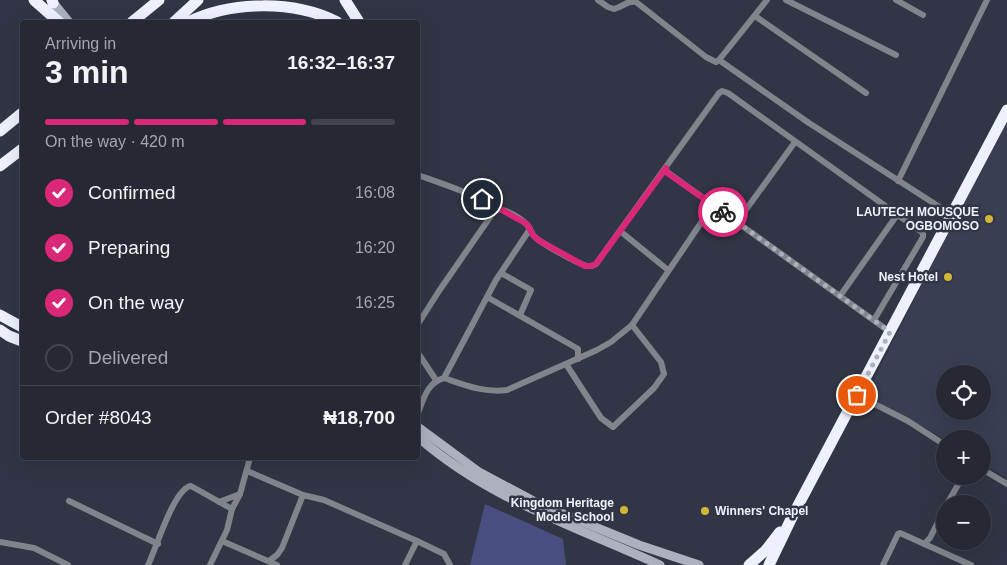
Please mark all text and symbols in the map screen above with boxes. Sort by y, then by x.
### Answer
text: Arriving in [45,35,116,52]
text: 16:32–16:37 [287,52,395,73]
text: 3 min [45,54,129,90]
text: On the way · 420 m [45,133,185,150]
pin [461,178,503,220]
icon: check [45,179,73,207]
text: Confirmed [88,182,176,203]
text: 16:08 [355,184,395,201]
icon: home [468,185,496,213]
courier [698,187,748,237]
icon: bike [709,198,737,226]
place label: LAUTECH MOUSQUE OGBOMOSO [856,205,979,233]
marker: LAUTECH MOUSQUE OGBOMOSO [983,213,995,225]
icon: check [45,234,73,262]
text: Preparing [88,237,170,258]
text: 16:20 [355,239,395,256]
place label: Nest Hotel [879,270,938,284]
marker: Nest Hotel [942,271,954,283]
icon: check [45,289,73,317]
text: On the way [88,292,184,313]
text: 16:25 [355,294,395,311]
text: Delivered [88,347,168,368]
map controls [936,365,991,550]
button: locate [936,365,991,420]
pin [836,374,878,416]
icon: bag [843,381,871,409]
text: Order #8043 [45,407,152,428]
text: ₦18,700 [323,407,395,428]
button: + [936,430,991,485]
button: − [936,495,991,550]
place label: Kingdom Heritage Model School [511,496,614,524]
marker: Kingdom Heritage Model School [618,504,630,516]
place label: Winners' Chapel [715,504,808,518]
marker: Winners' Chapel [699,505,711,517]

